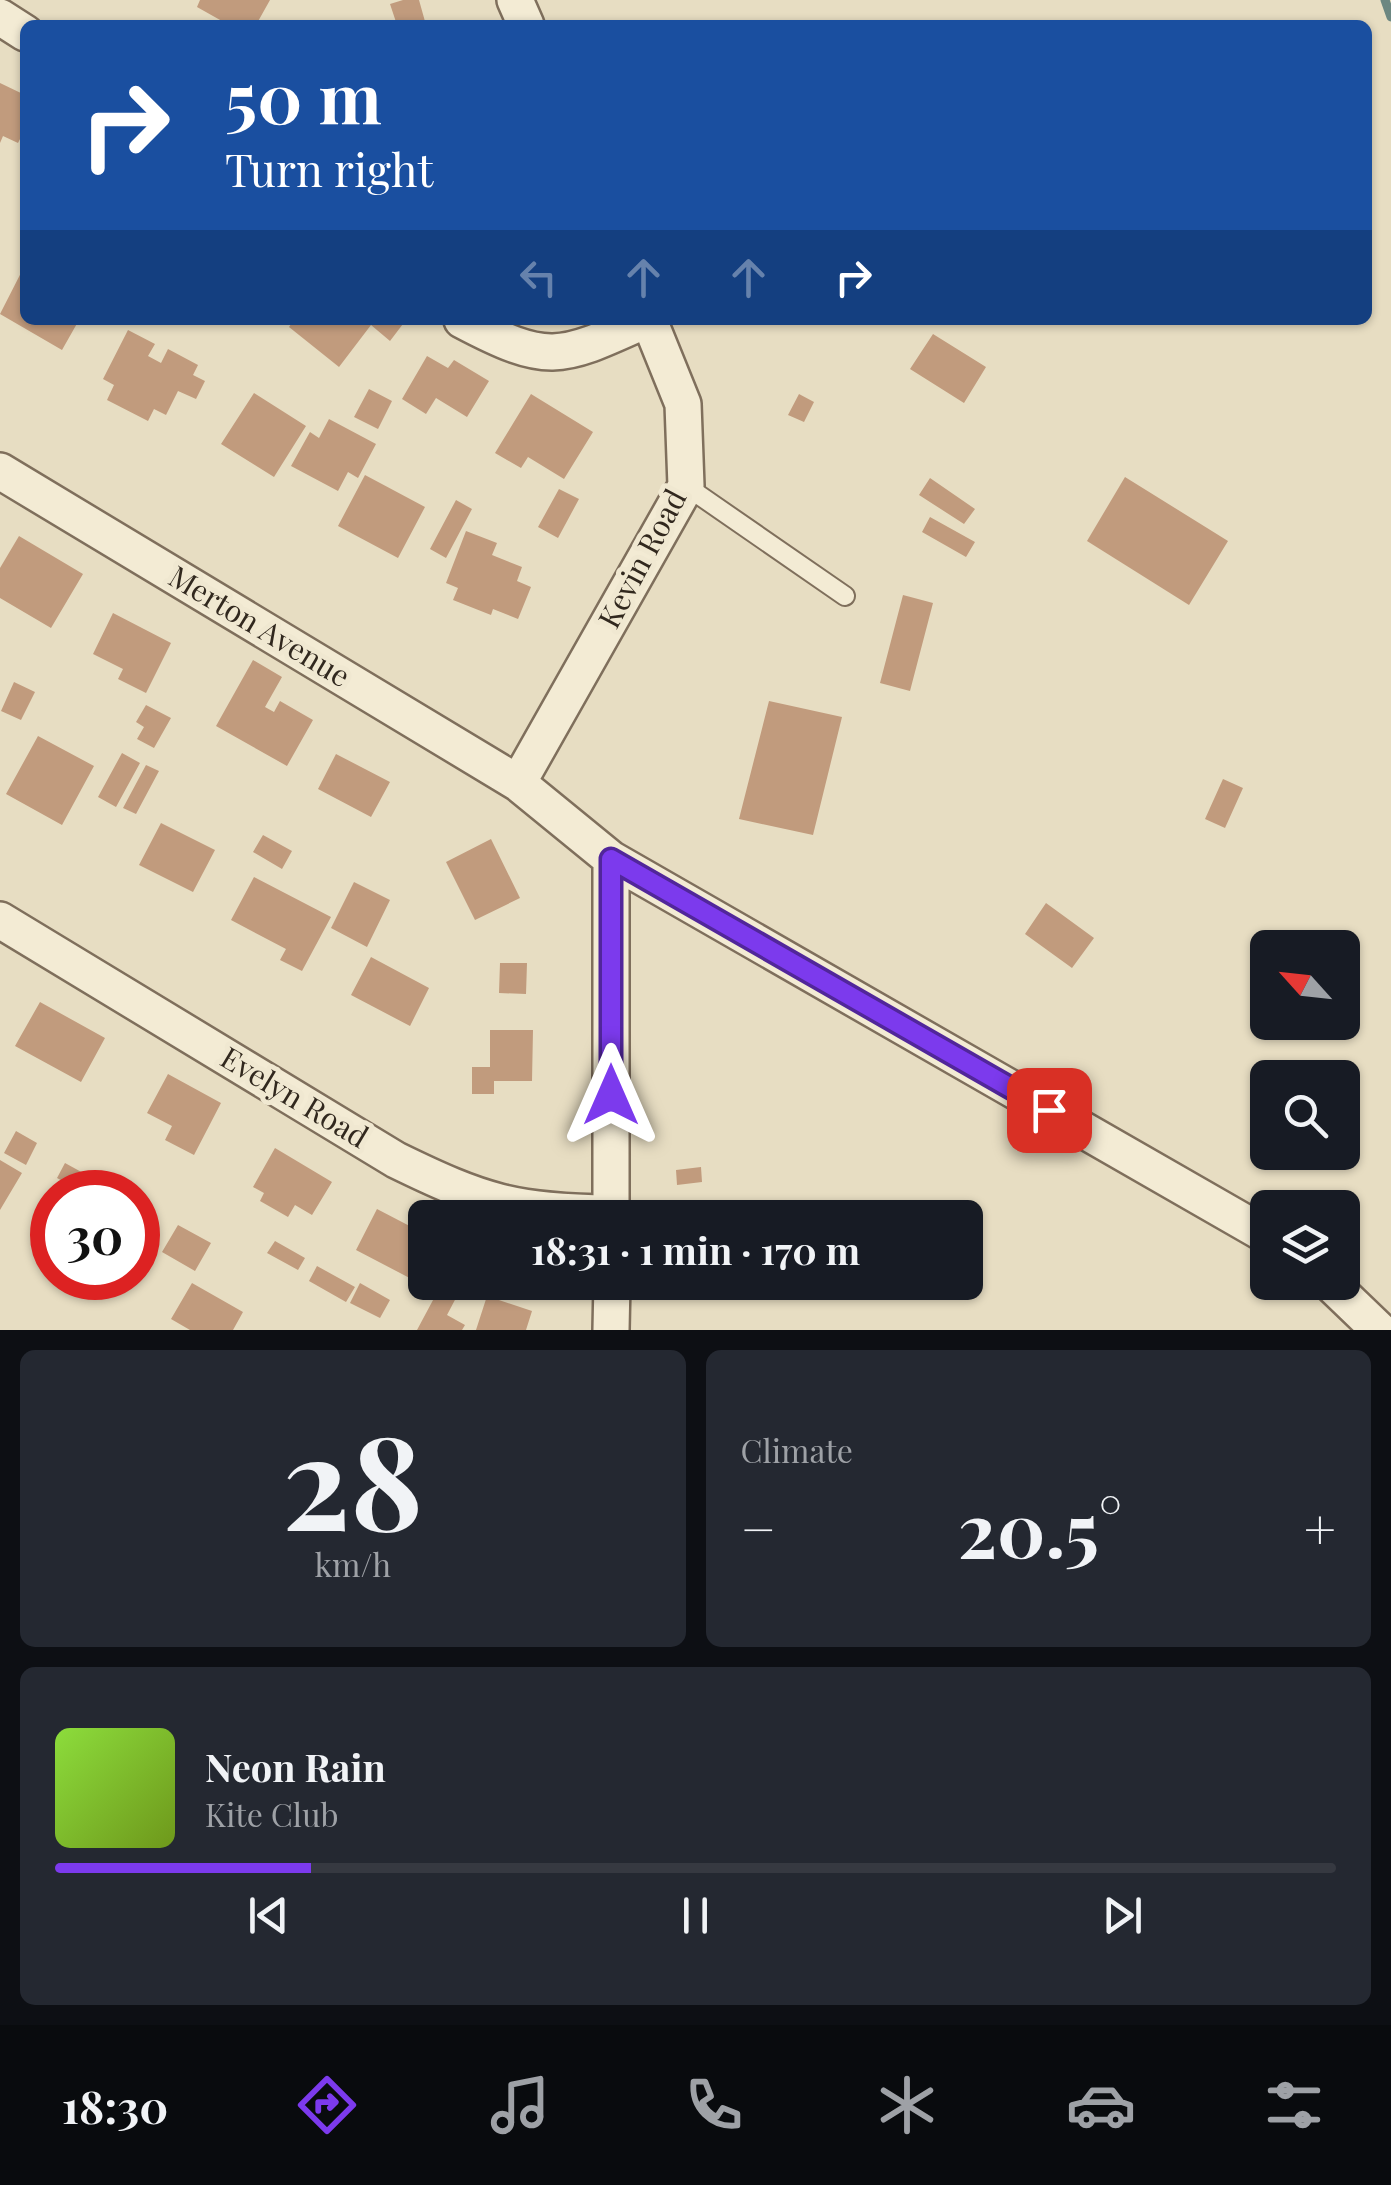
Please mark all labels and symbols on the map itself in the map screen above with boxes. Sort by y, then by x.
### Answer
street label: Kevin Road [588,482,695,634]
street label: Merton Avenue [162,555,358,695]
north arrow [1250,930,1360,1040]
street label: Evelyn Road [214,1037,376,1156]
position arrow [559,1043,663,1147]
pin [1007,1068,1092,1153]
speed limit sign: 30 [30,1170,160,1300]

